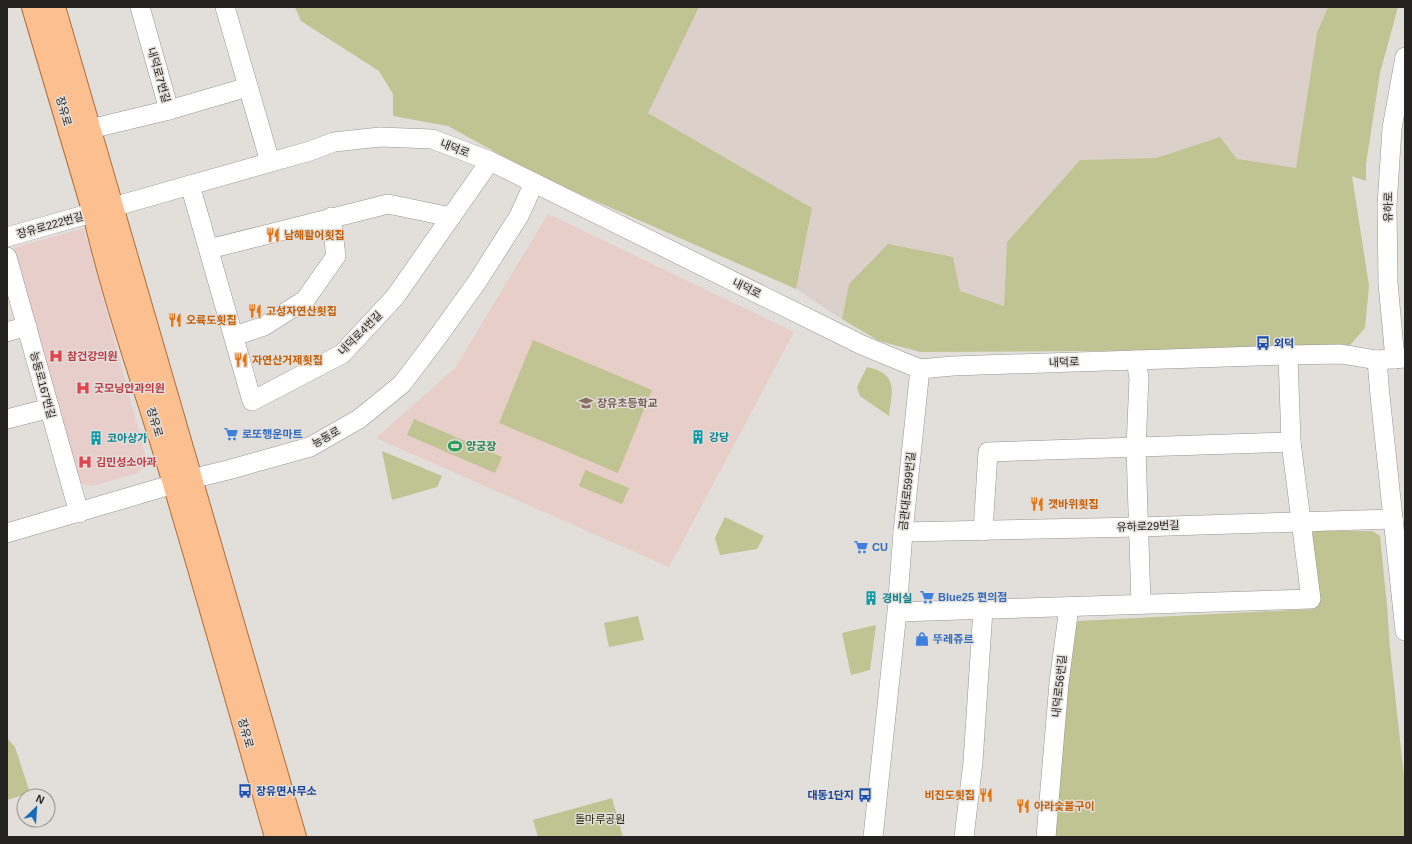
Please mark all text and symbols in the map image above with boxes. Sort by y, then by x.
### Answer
street label: 내덕로7번길 [145,46,173,104]
street label: 장유로 [54,95,74,127]
street label: 내덕로 [439,137,471,159]
street label: 유하로 [1382,192,1394,222]
street label: 장유로222번길 [15,210,85,240]
restaurant icon: 남해활어횟집 [265,227,281,243]
place label: 남해활어횟집 [284,229,345,241]
street label: 내덕로 [731,276,763,300]
restaurant icon: 고성자연산횟집 [247,303,263,319]
place label: 고성자연산횟집 [266,305,337,317]
street label: 내덕로4번길 [336,309,384,357]
restaurant icon: 오륙도횟집 [167,312,183,328]
place label: 오륙도횟집 [186,314,237,326]
bus stop icon: 외덕 [1255,335,1271,351]
place label: 외덕 [1274,337,1294,349]
hospital icon: 참건강의원 [48,348,64,364]
street label: 능동로167번길 [28,350,58,420]
place label: 참건강의원 [67,350,118,362]
restaurant icon: 자연산거제횟집 [233,352,249,368]
place label: 자연산거제횟집 [252,354,323,366]
street label: 내덕로 [1049,355,1079,369]
hospital icon: 굿모닝안과의원 [75,380,91,396]
place label: 굿모닝안과의원 [94,382,165,394]
school or university icon: 장유초등학교 [578,395,594,411]
place label: 장유초등학교 [597,397,658,409]
street label: 장유로 [145,406,165,438]
street label: 능동로 [310,424,342,450]
supermarket icon: 로또행운마트 [223,426,239,442]
place label: 로또행운마트 [242,428,303,440]
building icon: 강당 [690,429,706,445]
building icon: 코아상가 [88,430,104,446]
place label: 강당 [709,431,729,443]
place label: 코아상가 [107,432,147,444]
sports icon: 양궁장 [447,438,463,454]
place label: 양궁장 [466,440,496,452]
street label: 금관대로599번길 [897,451,917,531]
hospital icon: 김민성소아과 [77,454,93,470]
place label: 김민성소아과 [96,456,157,468]
restaurant icon: 갯바위횟집 [1029,496,1045,512]
place label: 갯바위횟집 [1048,498,1099,510]
street label: 유하로29번길 [1116,519,1180,533]
supermarket icon: CU [853,539,869,555]
place label: CU [872,541,888,553]
supermarket icon: Blue25 편의점 [919,589,935,605]
building icon: 경비실 [863,590,879,606]
place label: Blue25 편의점 [938,591,1008,603]
place label: 경비실 [882,592,912,604]
shop icon: 뚜레쥬르 [914,631,930,647]
place label: 뚜레쥬르 [933,633,973,645]
street label: 내덕로56번길 [1050,654,1068,718]
street label: 장유로 [236,717,256,749]
bus stop icon: 장유면사무소 [237,783,253,799]
place label: 장유면사무소 [256,785,317,797]
bus stop icon: 대동1단지 [857,787,873,803]
restaurant icon: 비진도횟집 [978,787,994,803]
north arrow [16,788,56,828]
place label: 대동1단지 [807,789,854,801]
place label: 비진도횟집 [924,789,975,801]
text: N [34,792,46,806]
restaurant icon: 아라숯불구이 [1015,798,1031,814]
place label: 아라숯불구이 [1034,800,1095,812]
park label: 돌마루공원 [575,813,625,825]

